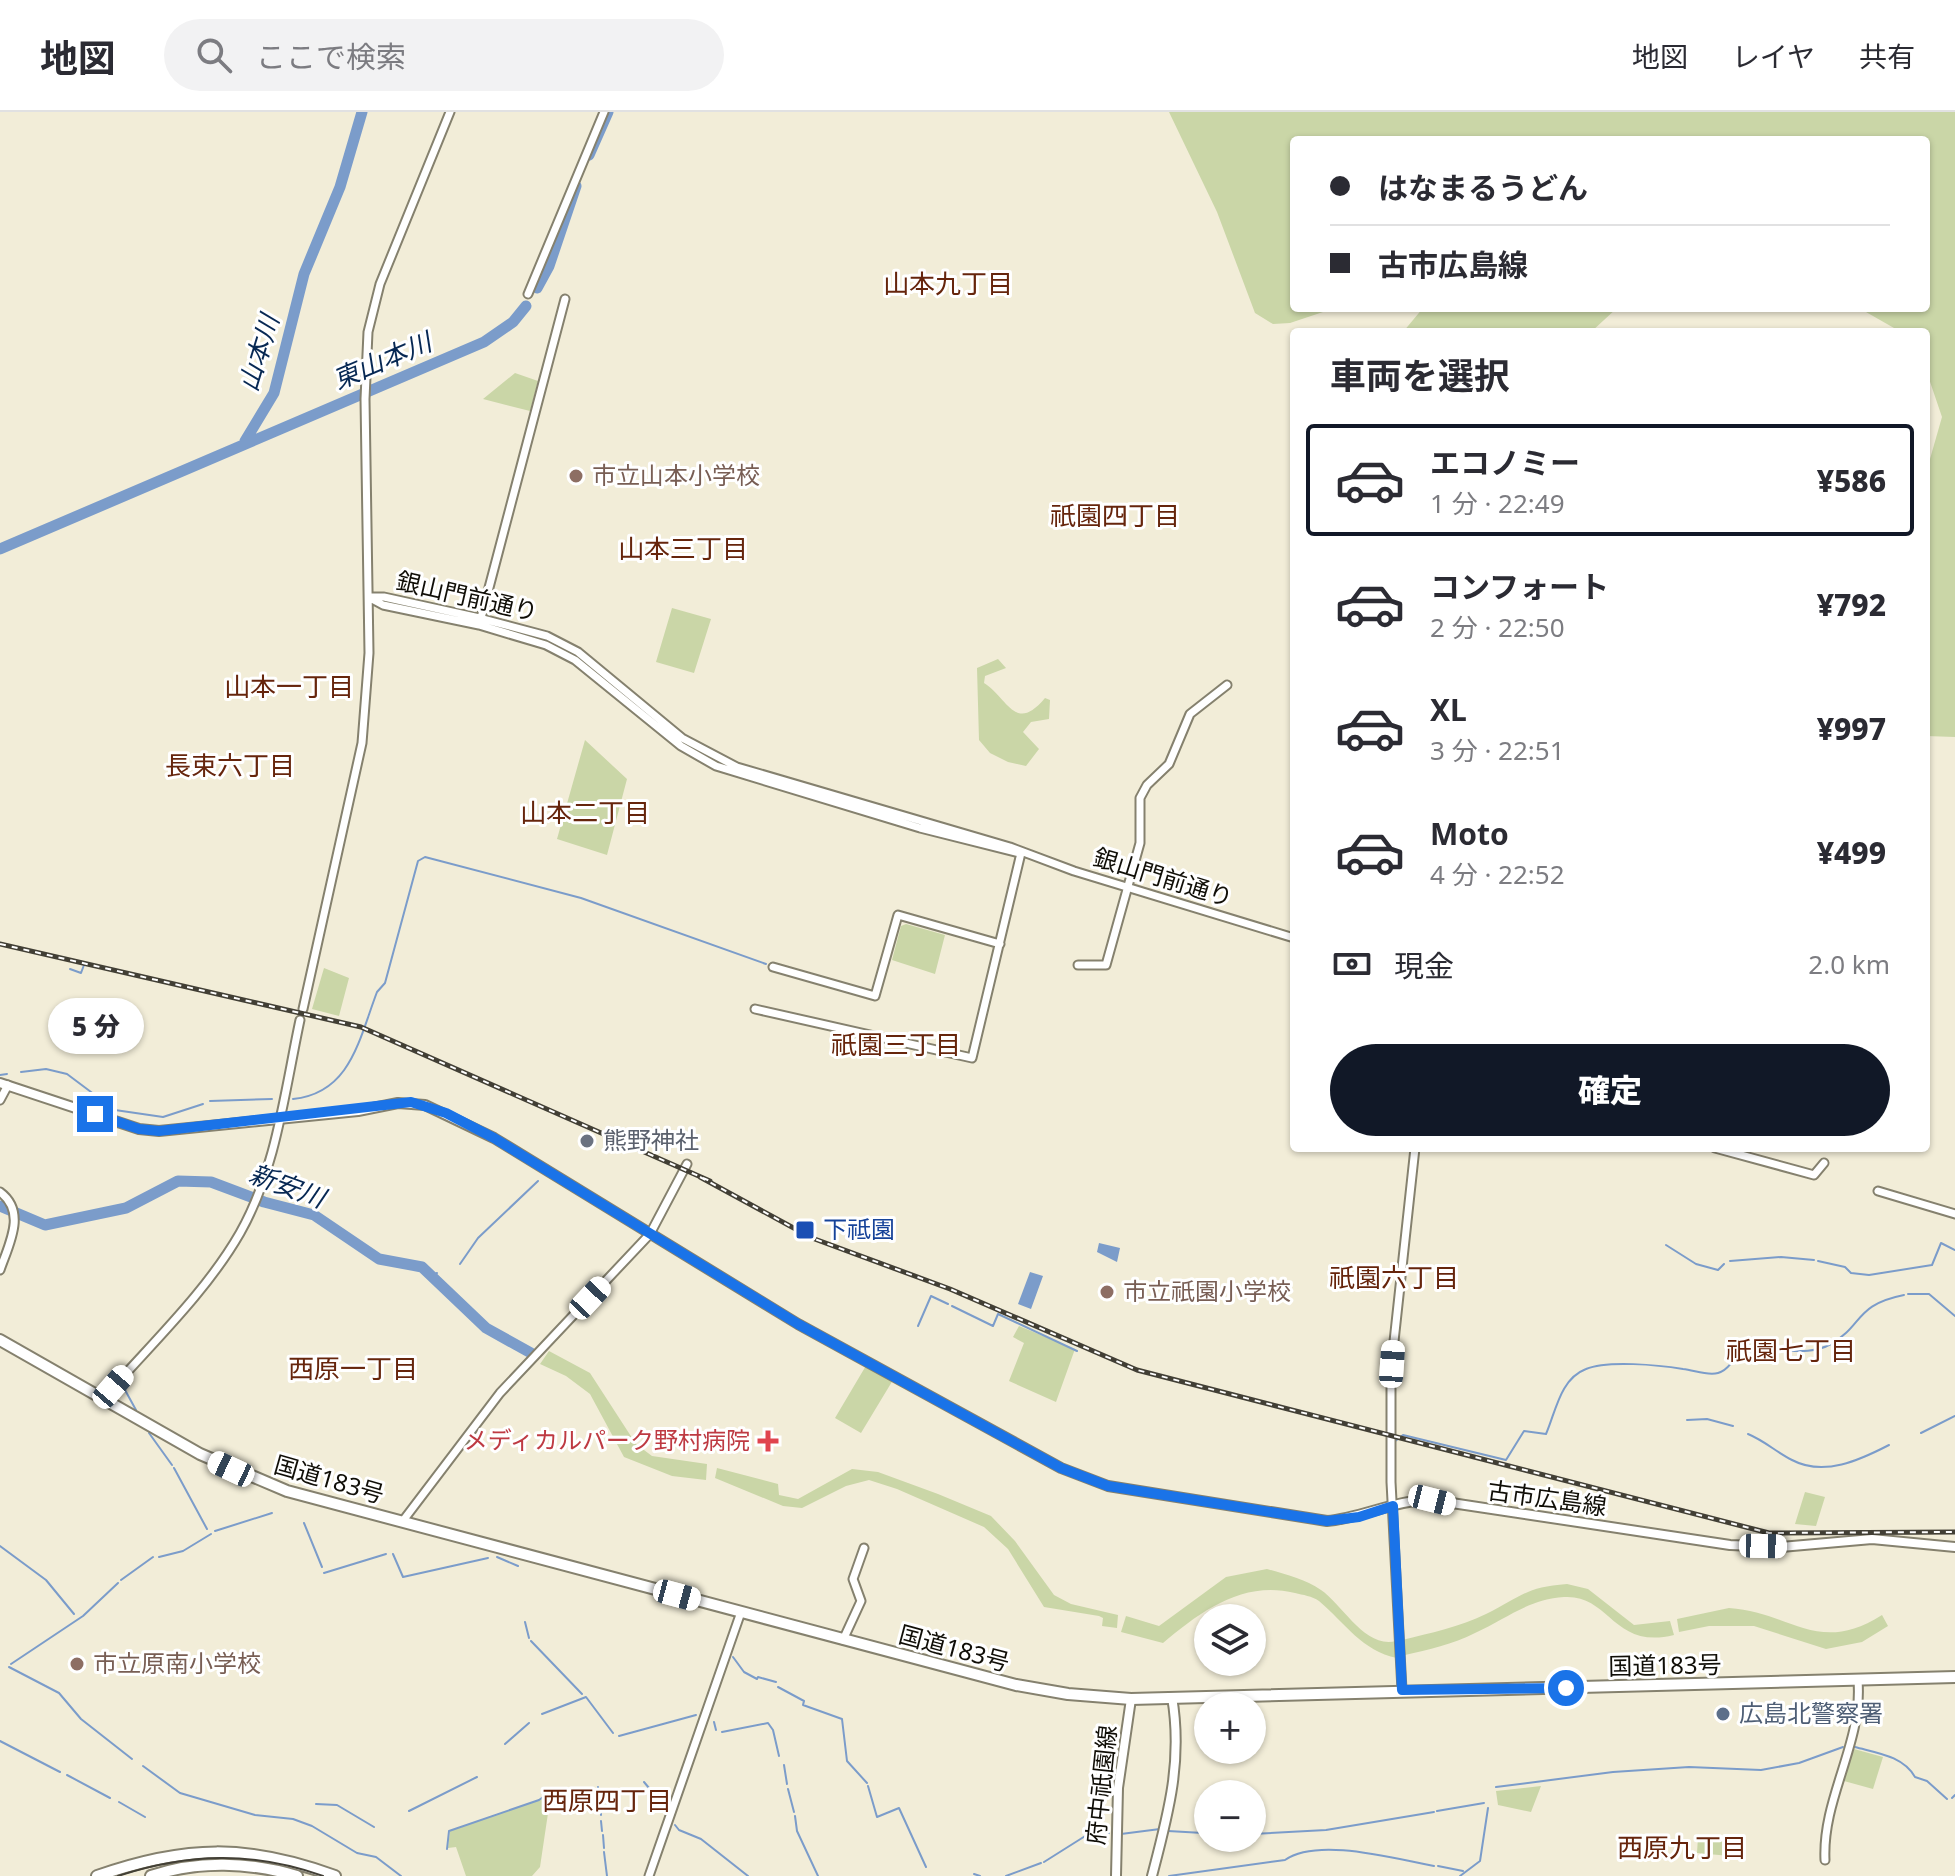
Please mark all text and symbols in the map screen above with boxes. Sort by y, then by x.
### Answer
search box [164,19,724,91]
text: 地図 [40,31,116,83]
icon: search [192,33,236,77]
text: ここで検索 [256,36,406,77]
text: 地図 [1632,37,1688,75]
text: レイヤ [1732,37,1815,75]
text: 共有 [1859,37,1915,75]
text: はなまるうどん [1378,167,1588,208]
text: 古市広島線 [1378,244,1528,285]
district label: 山本九丁目 [883,265,1013,301]
water label: 山本川 [229,307,288,395]
water label: 東山本川 [327,322,439,397]
text: 車両を選択 [1330,351,1510,400]
text: エコノミー [1430,442,1580,483]
icon: car [1334,444,1406,516]
place label: 市立山本小学校 [592,458,760,491]
text: ¥586 [1817,460,1886,501]
marker: 市立山本小学校 [567,467,585,485]
text: 1 分 · 22:49 [1430,485,1565,521]
district label: 祇園四丁目 [1050,497,1180,533]
district label: 山本三丁目 [618,530,748,566]
street label: 銀山門前通り [393,563,541,628]
text: コンフォート [1430,566,1609,607]
icon: car [1334,568,1406,640]
text: ¥792 [1817,584,1886,625]
text: 2 分 · 22:50 [1430,609,1565,645]
district label: 山本一丁目 [224,668,354,704]
text: XL [1430,689,1467,730]
icon: car [1334,692,1406,764]
text: ¥997 [1817,708,1886,749]
text: 3 分 · 22:51 [1430,732,1565,768]
district label: 長束六丁目 [165,747,295,783]
district label: 山本二丁目 [520,794,650,830]
text: Moto [1430,813,1509,854]
icon: car [1334,816,1406,888]
text: ¥499 [1817,832,1886,873]
street label: 銀山門前通り [1090,840,1237,913]
text: 4 分 · 22:52 [1430,856,1565,892]
icon: cash [1330,942,1374,986]
text: 現金 [1394,945,1454,986]
text: 2.0 km [1808,946,1890,982]
callout: 5 分 [47,998,143,1054]
text: 5 分 [72,1008,120,1044]
district label: 祇園三丁目 [831,1026,961,1062]
button: 確定 [1330,1044,1890,1136]
route end [77,1096,113,1132]
place label: 熊野神社 [603,1123,699,1156]
marker: 熊野神社 [578,1132,596,1150]
water label: 新安川 [245,1155,333,1216]
place label: 下祗園 [823,1212,895,1245]
marker: 下祗園 [794,1219,816,1241]
district label: 祇園六丁目 [1329,1259,1459,1295]
car [565,1272,615,1324]
place label: 市立祇園小学校 [1123,1274,1291,1307]
marker: 市立祇園小学校 [1098,1283,1116,1301]
district label: 祇園七丁目 [1726,1332,1856,1368]
car [1378,1339,1406,1389]
district label: 西原一丁目 [288,1350,418,1386]
car [88,1361,138,1413]
place label: メディカルパーク野村病院 [464,1423,750,1456]
marker: メディカルパーク野村病院 [757,1430,779,1452]
street label: 国道183号 [270,1447,388,1510]
car [204,1448,258,1490]
street label: 古市広島線 [1485,1473,1609,1522]
car [1406,1483,1458,1517]
car [1739,1534,1787,1558]
car [651,1577,703,1613]
map controls [1194,1604,1266,1852]
button: layers [1194,1604,1266,1676]
street label: 国道183号 [895,1617,1013,1678]
place label: 市立原南小学校 [93,1646,261,1679]
street label: 国道183号 [1608,1647,1722,1682]
marker: 市立原南小学校 [68,1655,86,1673]
route start [1548,1670,1584,1706]
button: + [1194,1692,1266,1764]
place label: 広島北警察署 [1739,1696,1883,1729]
marker: 広島北警察署 [1714,1705,1732,1723]
street label: 府中祇園線 [1078,1723,1123,1846]
button: − [1194,1780,1266,1852]
district label: 西原四丁目 [542,1782,672,1818]
district label: 西原九丁目 [1617,1829,1747,1865]

